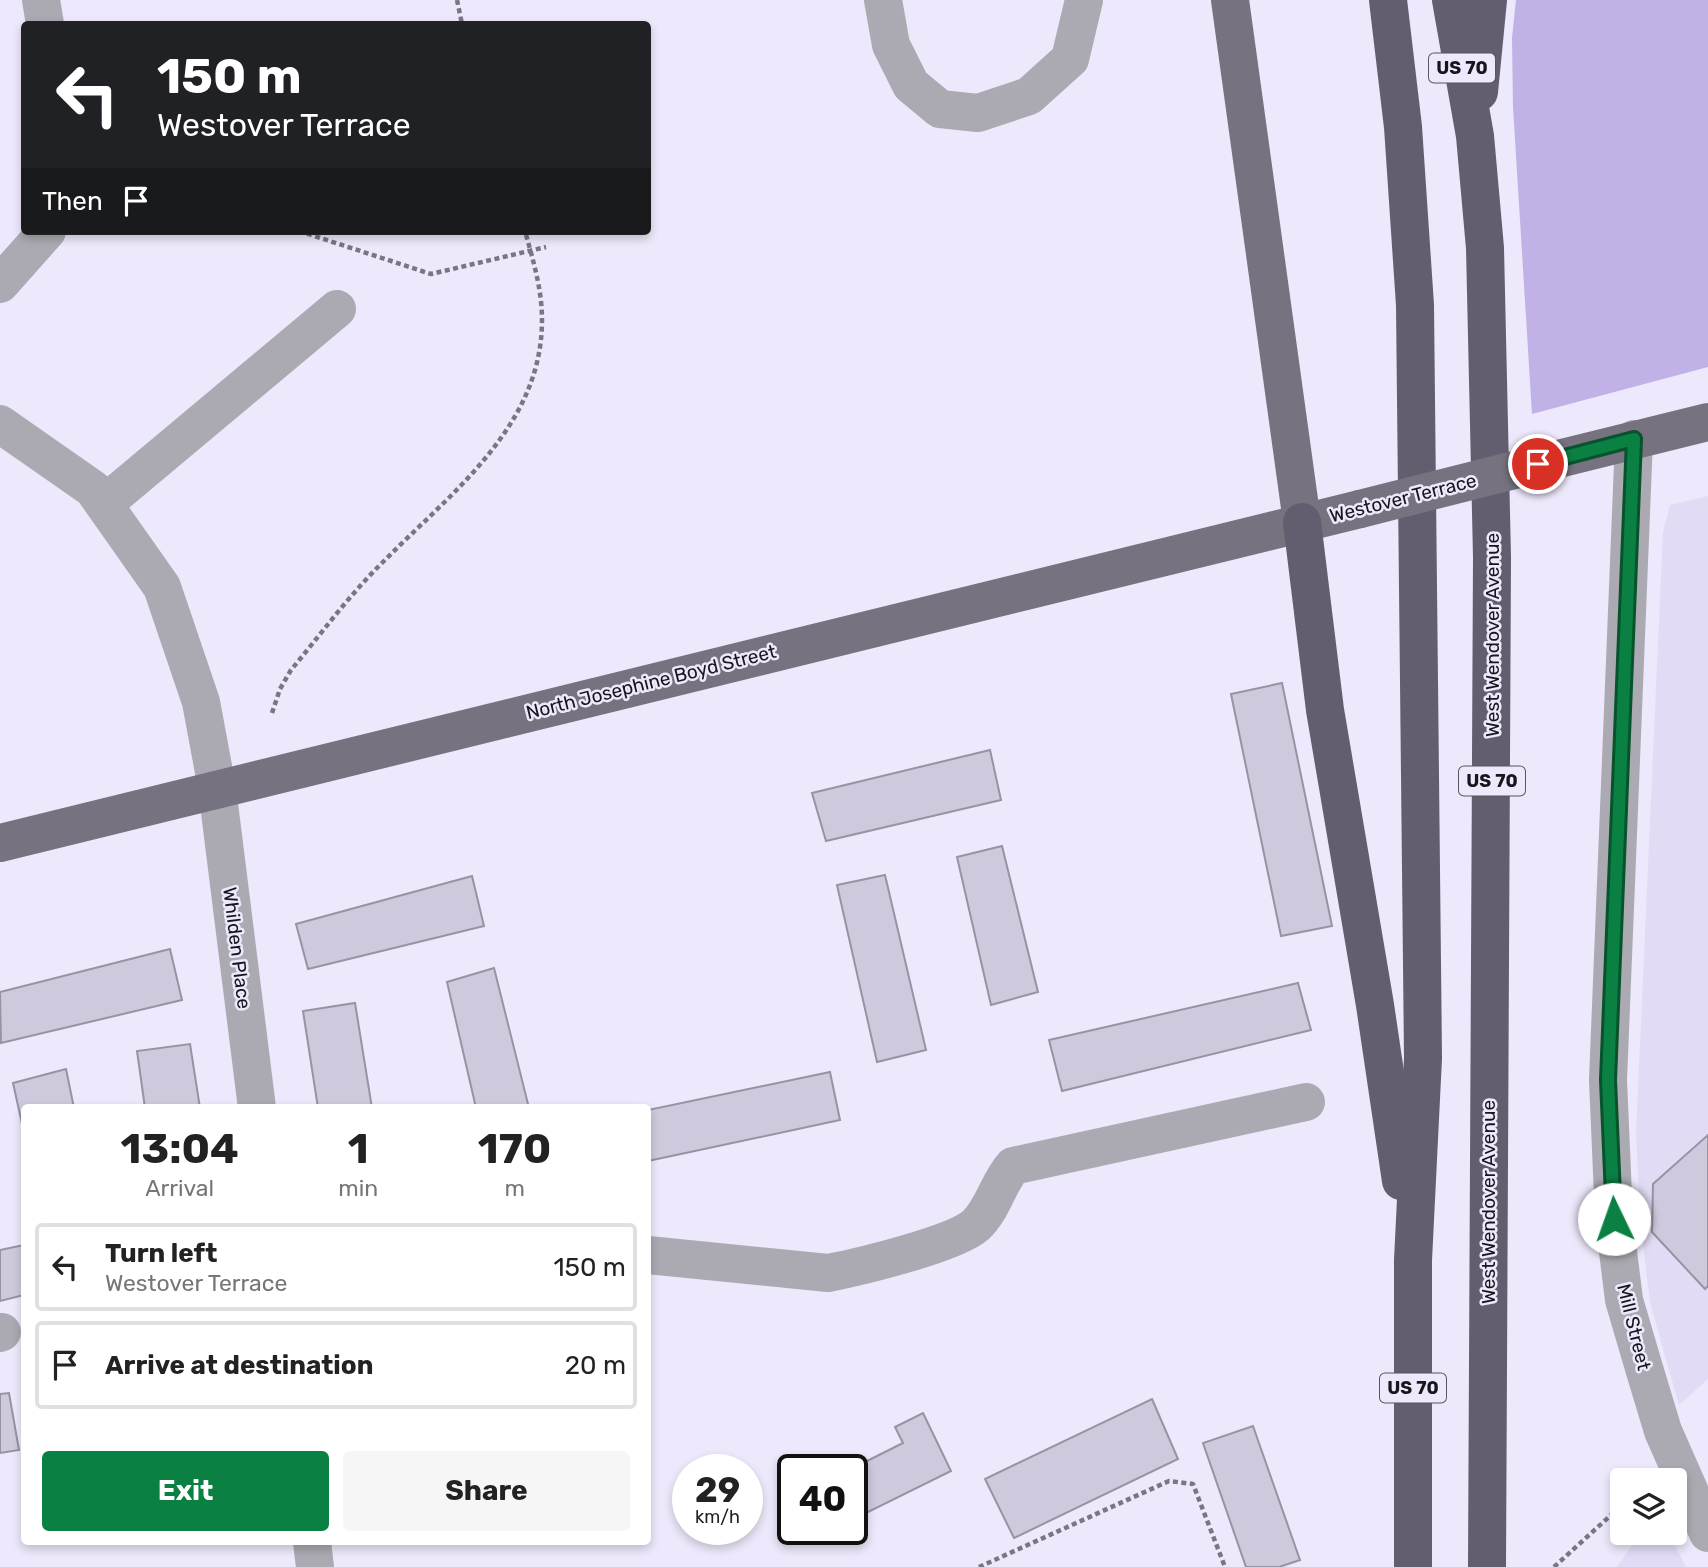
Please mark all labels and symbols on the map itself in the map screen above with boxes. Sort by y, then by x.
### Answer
road number: US 70 [1429,54,1495,82]
pin [1508,434,1568,494]
street label: Westover Terrace [1327,469,1479,527]
street label: West Wendover Avenue [1481,533,1504,737]
street label: North Josephine Boyd Street [524,640,779,724]
road number: US 70 [1459,766,1525,796]
street label: Whilden Place [218,886,256,1010]
street label: West Wendover Avenue [1477,1100,1500,1304]
position arrow [1577,1182,1651,1256]
street label: Mill Street [1612,1281,1656,1373]
road number: US 70 [1380,1373,1446,1402]
speed limit sign: 40 [777,1454,868,1545]

